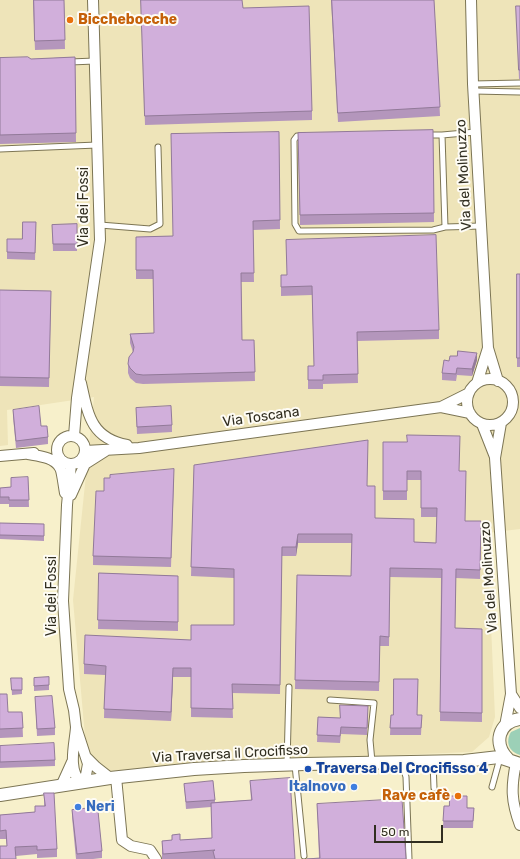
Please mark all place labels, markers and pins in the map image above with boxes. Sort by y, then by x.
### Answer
place label: Bicchebocche [78,12,177,28]
marker: Bicchebocche [65,15,75,25]
place label: Traversa Del Crocifisso 4 [316,761,488,777]
marker: Traversa Del Crocifisso 4 [303,764,313,774]
place label: Italnovo [289,779,346,795]
marker: Italnovo [349,782,359,792]
place label: Rave cafè [382,788,450,804]
marker: Rave cafè [453,791,463,801]
place label: Neri [86,799,115,815]
marker: Neri [73,802,83,812]

